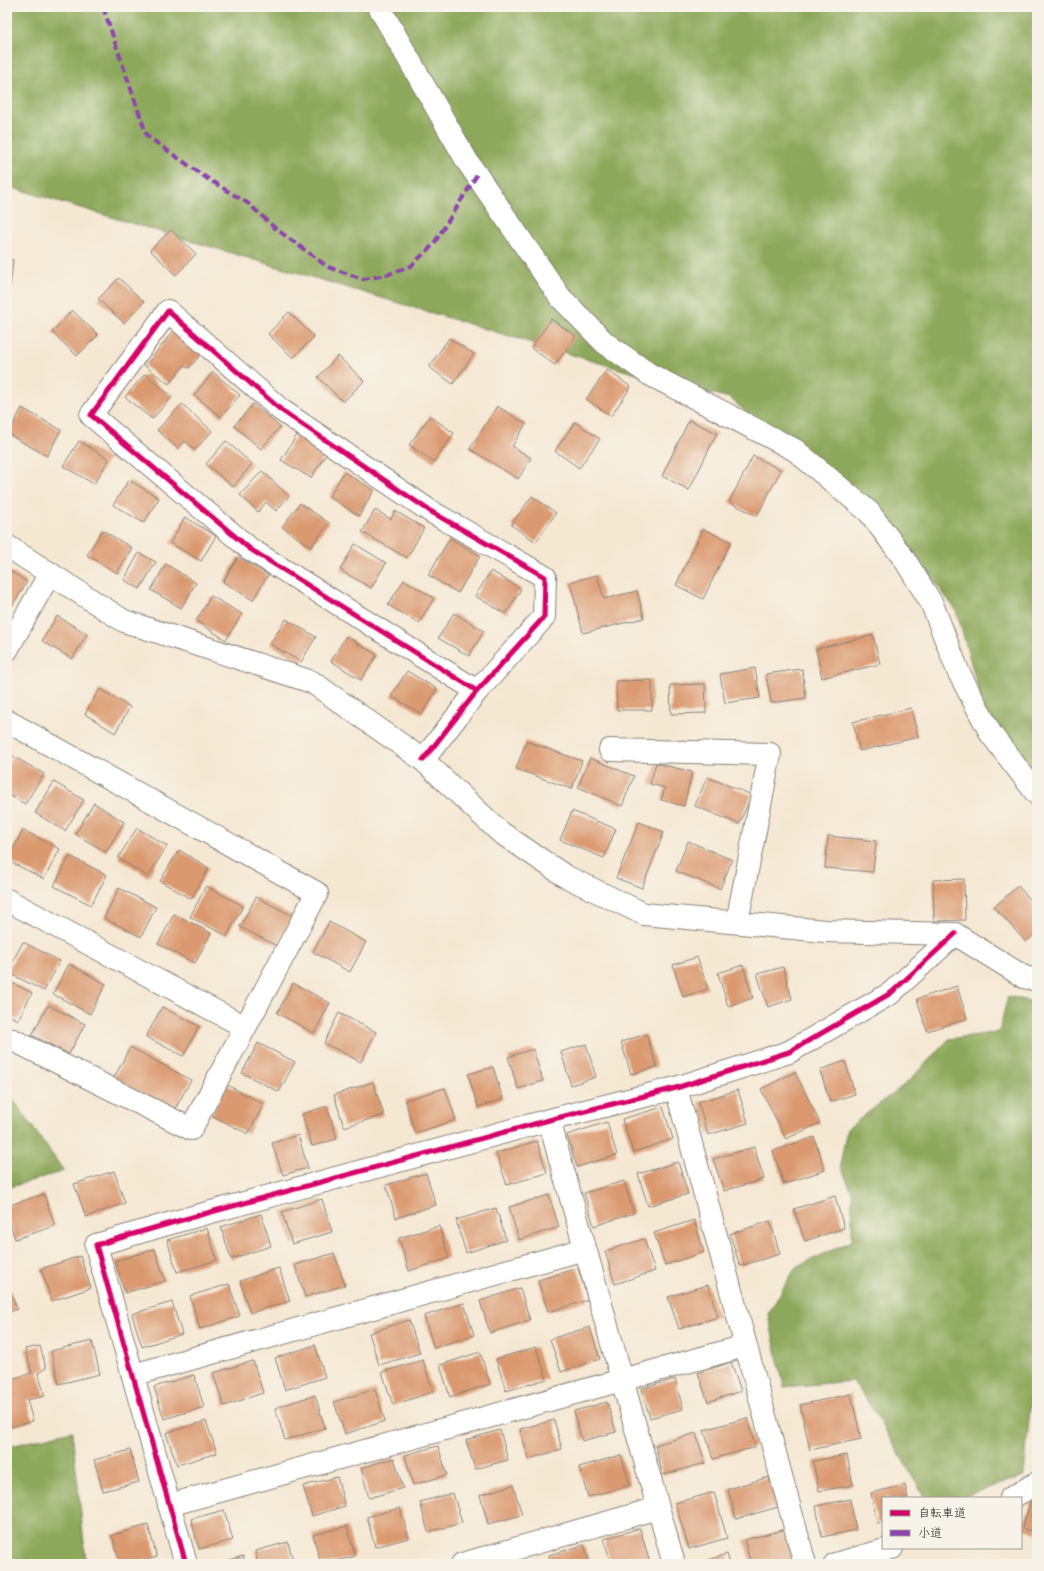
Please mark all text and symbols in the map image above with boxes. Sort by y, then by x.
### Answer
legend [882,1497,1022,1549]
text: 自転車道 [918,1505,966,1522]
text: 小道 [918,1525,942,1542]

